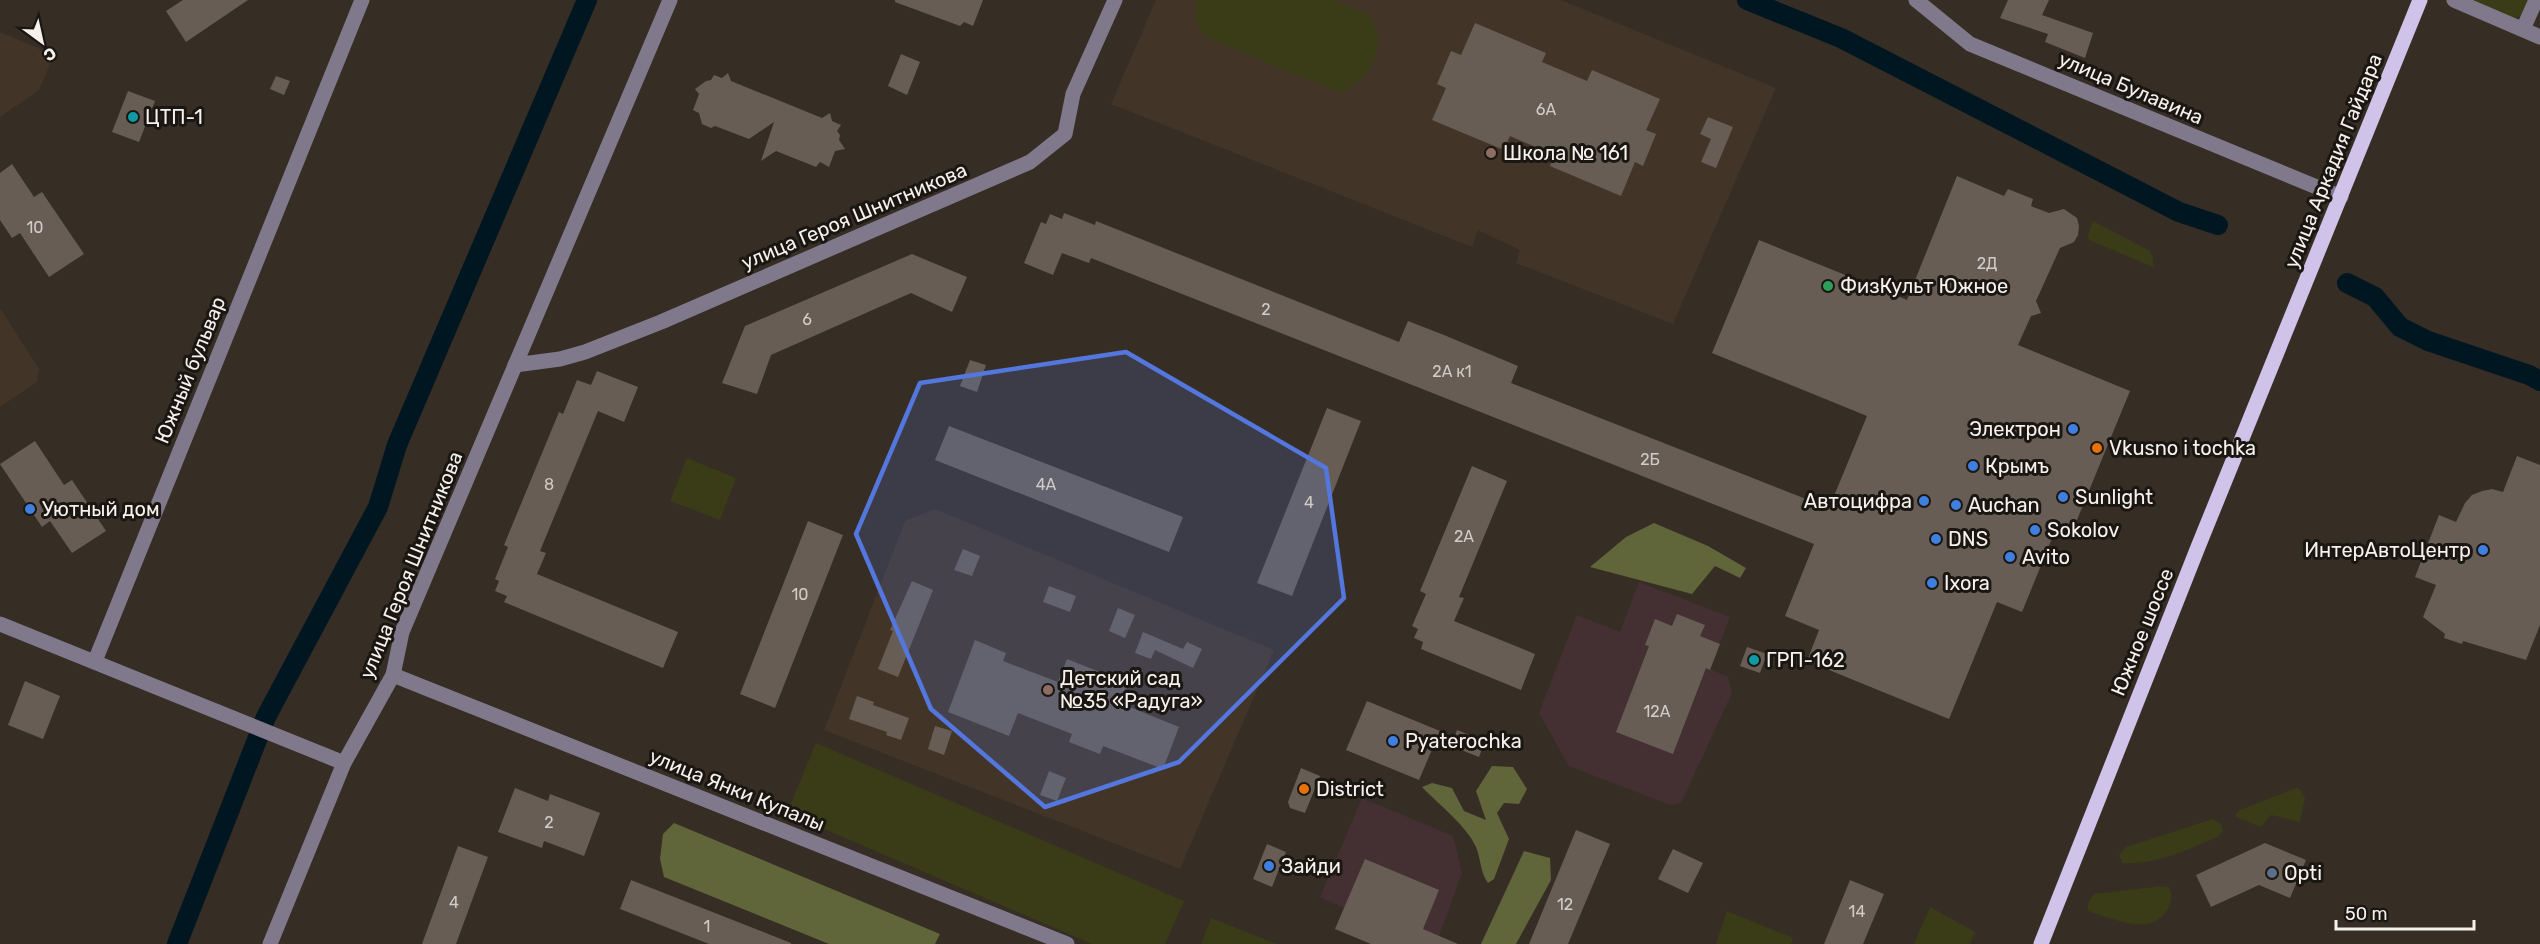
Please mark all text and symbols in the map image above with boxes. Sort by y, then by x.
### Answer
north arrow [12,12,72,72]
text: С [40,43,60,65]
street label: улица Булавина [2055,47,2207,129]
street label: улица Аркадия Гайдара [2279,50,2387,272]
house number: 6А [1536,100,1556,119]
place label: ЦТП-1 [145,105,203,129]
marker: ЦТП-1 [126,110,140,124]
place label: Школа № 161 [1503,141,1628,165]
marker: Школа № 161 [1484,146,1498,160]
street label: улица Героя Шнитникова [738,157,970,275]
house number: 10 [26,218,44,237]
house number: 2Д [1977,254,1997,273]
place label: ФизКульт Южное [1840,274,2008,298]
marker: ФизКульт Южное [1821,279,1835,293]
street label: Южный бульвар [150,293,230,447]
house number: 2 [1261,300,1271,319]
house number: 6 [802,310,812,329]
house number: 2А к1 [1432,362,1472,381]
place label: Электрон [1969,417,2061,441]
marker: Электрон [2066,422,2080,436]
place label: Vkusno i tochka [2109,436,2256,460]
marker: Vkusno i tochka [2090,441,2104,455]
street label: улица Героя Шнитникова [354,448,468,682]
house number: 2Б [1640,450,1660,469]
place label: Крымъ [1985,454,2049,478]
marker: Крымъ [1966,459,1980,473]
house number: 8 [544,475,554,494]
house number: 4А [1036,475,1057,494]
place label: Sunlight [2075,485,2153,509]
place label: Автоцифра [1804,489,1912,513]
marker: Sunlight [2056,490,2070,504]
house number: 4 [1304,493,1314,512]
place label: Auchan [1968,493,2040,517]
marker: Автоцифра [1917,494,1931,508]
place label: Уютный дом [42,497,160,521]
marker: Auchan [1949,498,1963,512]
marker: Уютный дом [23,502,37,516]
place label: Sokolov [2047,518,2119,542]
marker: Sokolov [2028,523,2042,537]
house number: 2А [1454,527,1474,546]
place label: DNS [1948,527,1988,551]
marker: DNS [1929,532,1943,546]
place label: ИнтерАвтоЦентр [2304,538,2471,562]
marker: ИнтерАвтоЦентр [2476,543,2490,557]
place label: Avito [2022,545,2070,569]
marker: Avito [2003,550,2017,564]
street label: Южное шоссе [2106,565,2178,699]
place label: Ixora [1944,571,1990,595]
marker: Ixora [1925,576,1939,590]
house number: 10 [791,585,809,604]
place label: ГРП-162 [1766,648,1845,672]
marker: ГРП-162 [1747,653,1761,667]
place label: Детский сад №35 «Радуга» [1060,666,1203,713]
marker: Детский сад №35 «Радуга» [1041,683,1055,697]
house number: 12А [1644,702,1671,721]
place label: Pyaterochka [1405,729,1522,753]
marker: Pyaterochka [1386,734,1400,748]
street label: улица Янки Купалы [646,744,828,836]
place label: District [1316,777,1384,801]
marker: District [1297,782,1311,796]
house number: 2 [544,813,554,832]
place label: Зайди [1281,854,1341,878]
marker: Зайди [1262,859,1276,873]
place label: Opti [2284,861,2322,885]
marker: Opti [2265,866,2279,880]
house number: 4 [449,893,459,912]
scale bar [2336,893,2474,931]
house number: 12 [1557,895,1573,914]
house number: 14 [1849,902,1865,921]
text: 50 m [2345,903,2388,925]
house number: 1 [704,917,710,936]

